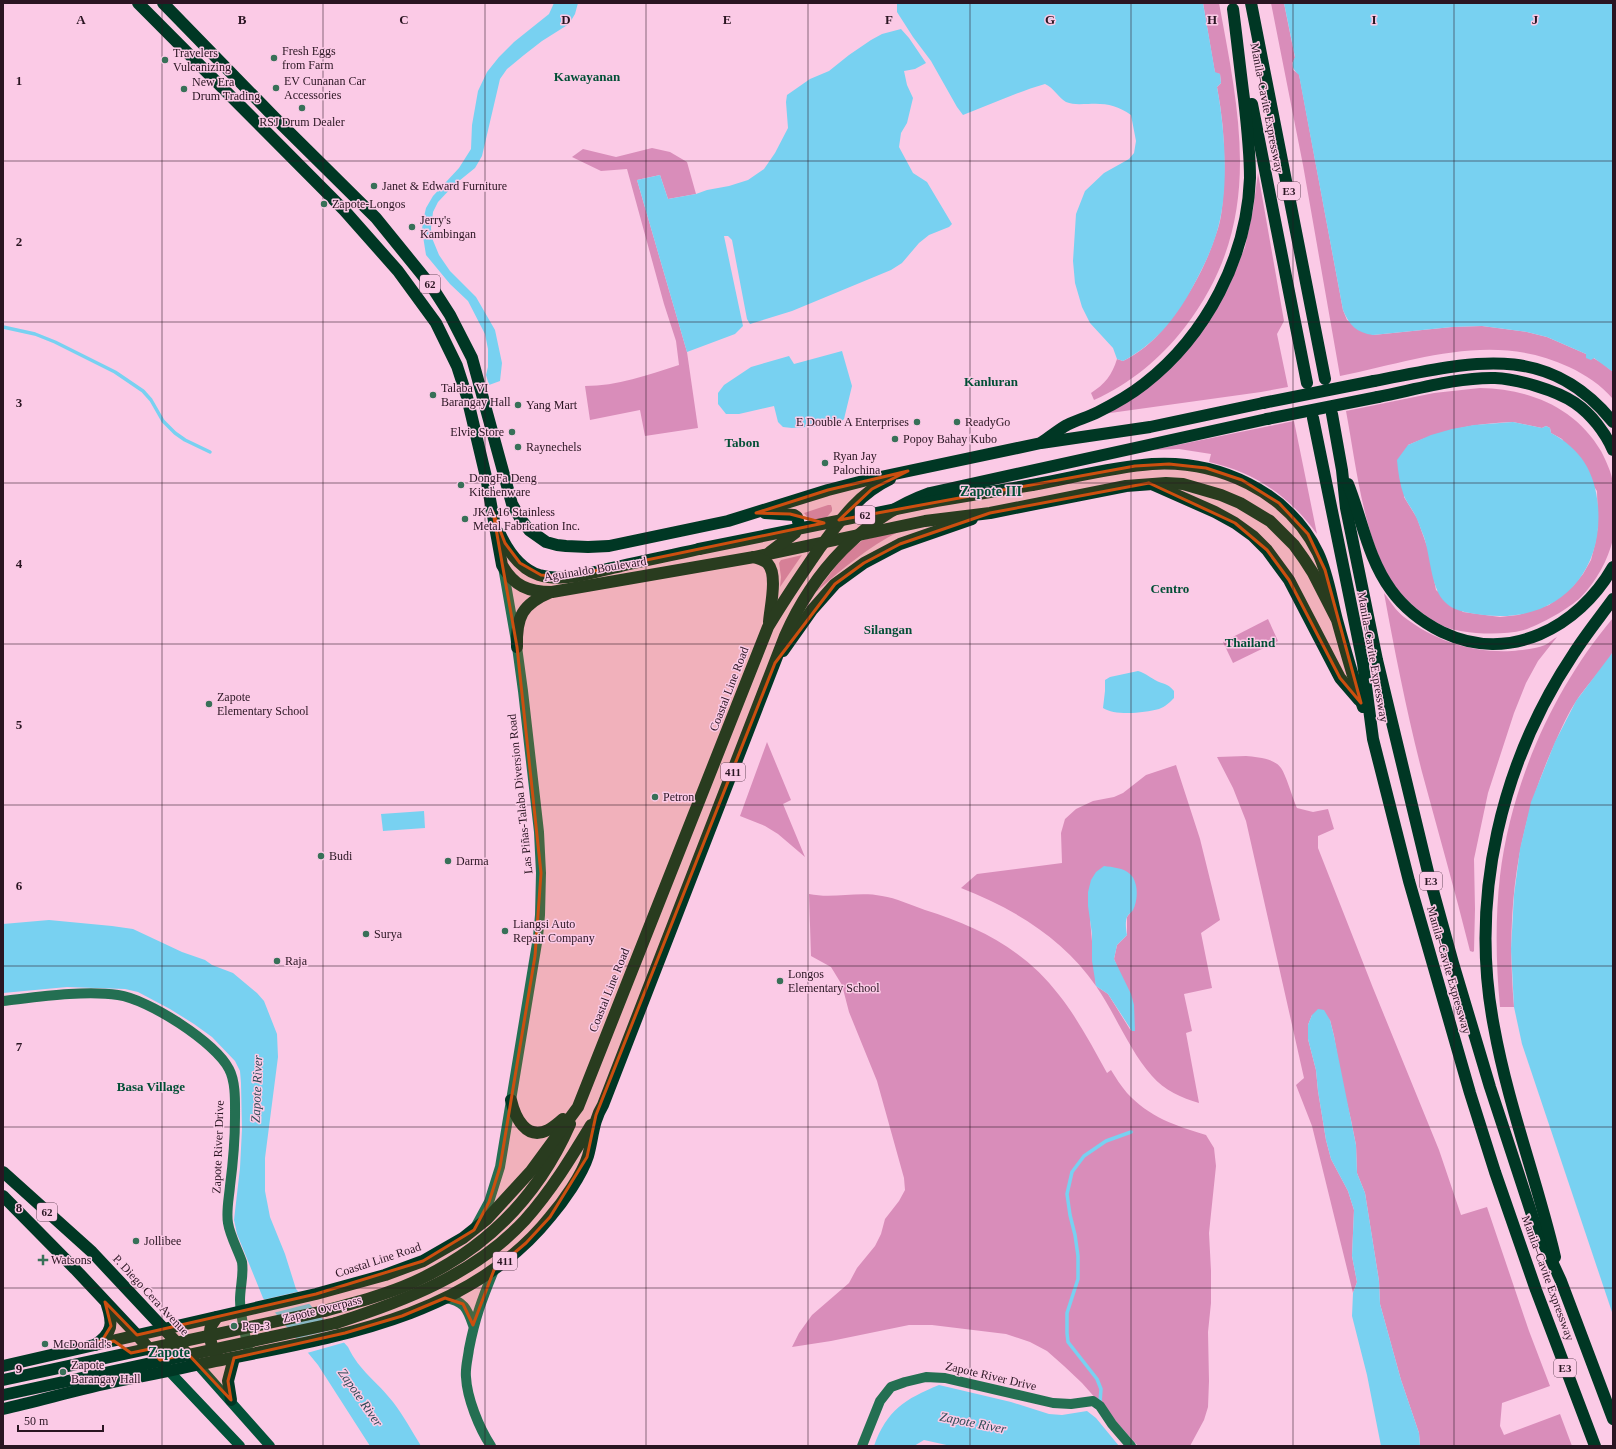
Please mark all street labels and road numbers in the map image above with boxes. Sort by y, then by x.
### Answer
street label: Manila–Cavite Expressway [1248,42,1286,174]
road number: E3 [1278,182,1300,200]
road number: 62 [420,275,440,293]
road number: 62 [855,506,875,524]
street label: Aguinaldo Boulevard [543,554,647,584]
street label: Manila–Cavite Expressway [1355,591,1391,723]
street label: Coastal Line Road [706,645,752,733]
street label: Las Piñas-Talaba Diversion Road [505,713,535,875]
road number: 411 [721,763,745,781]
road number: E3 [1420,872,1442,890]
street label: Manila–Cavite Expressway [1424,904,1474,1036]
street label: Coastal Line Road [586,946,632,1034]
street label: Zapote River Drive [209,1100,227,1194]
road number: 62 [37,1203,57,1221]
street label: Manila–Cavite Expressway [1519,1213,1577,1343]
street label: Coastal Line Road [333,1240,423,1280]
street label: P. Diego Cera Avenue [110,1252,192,1338]
road number: 411 [493,1252,517,1270]
street label: Zapote Overpass [281,1292,363,1326]
street label: Zapote River Drive [944,1359,1038,1393]
road number: E3 [1554,1359,1576,1377]

